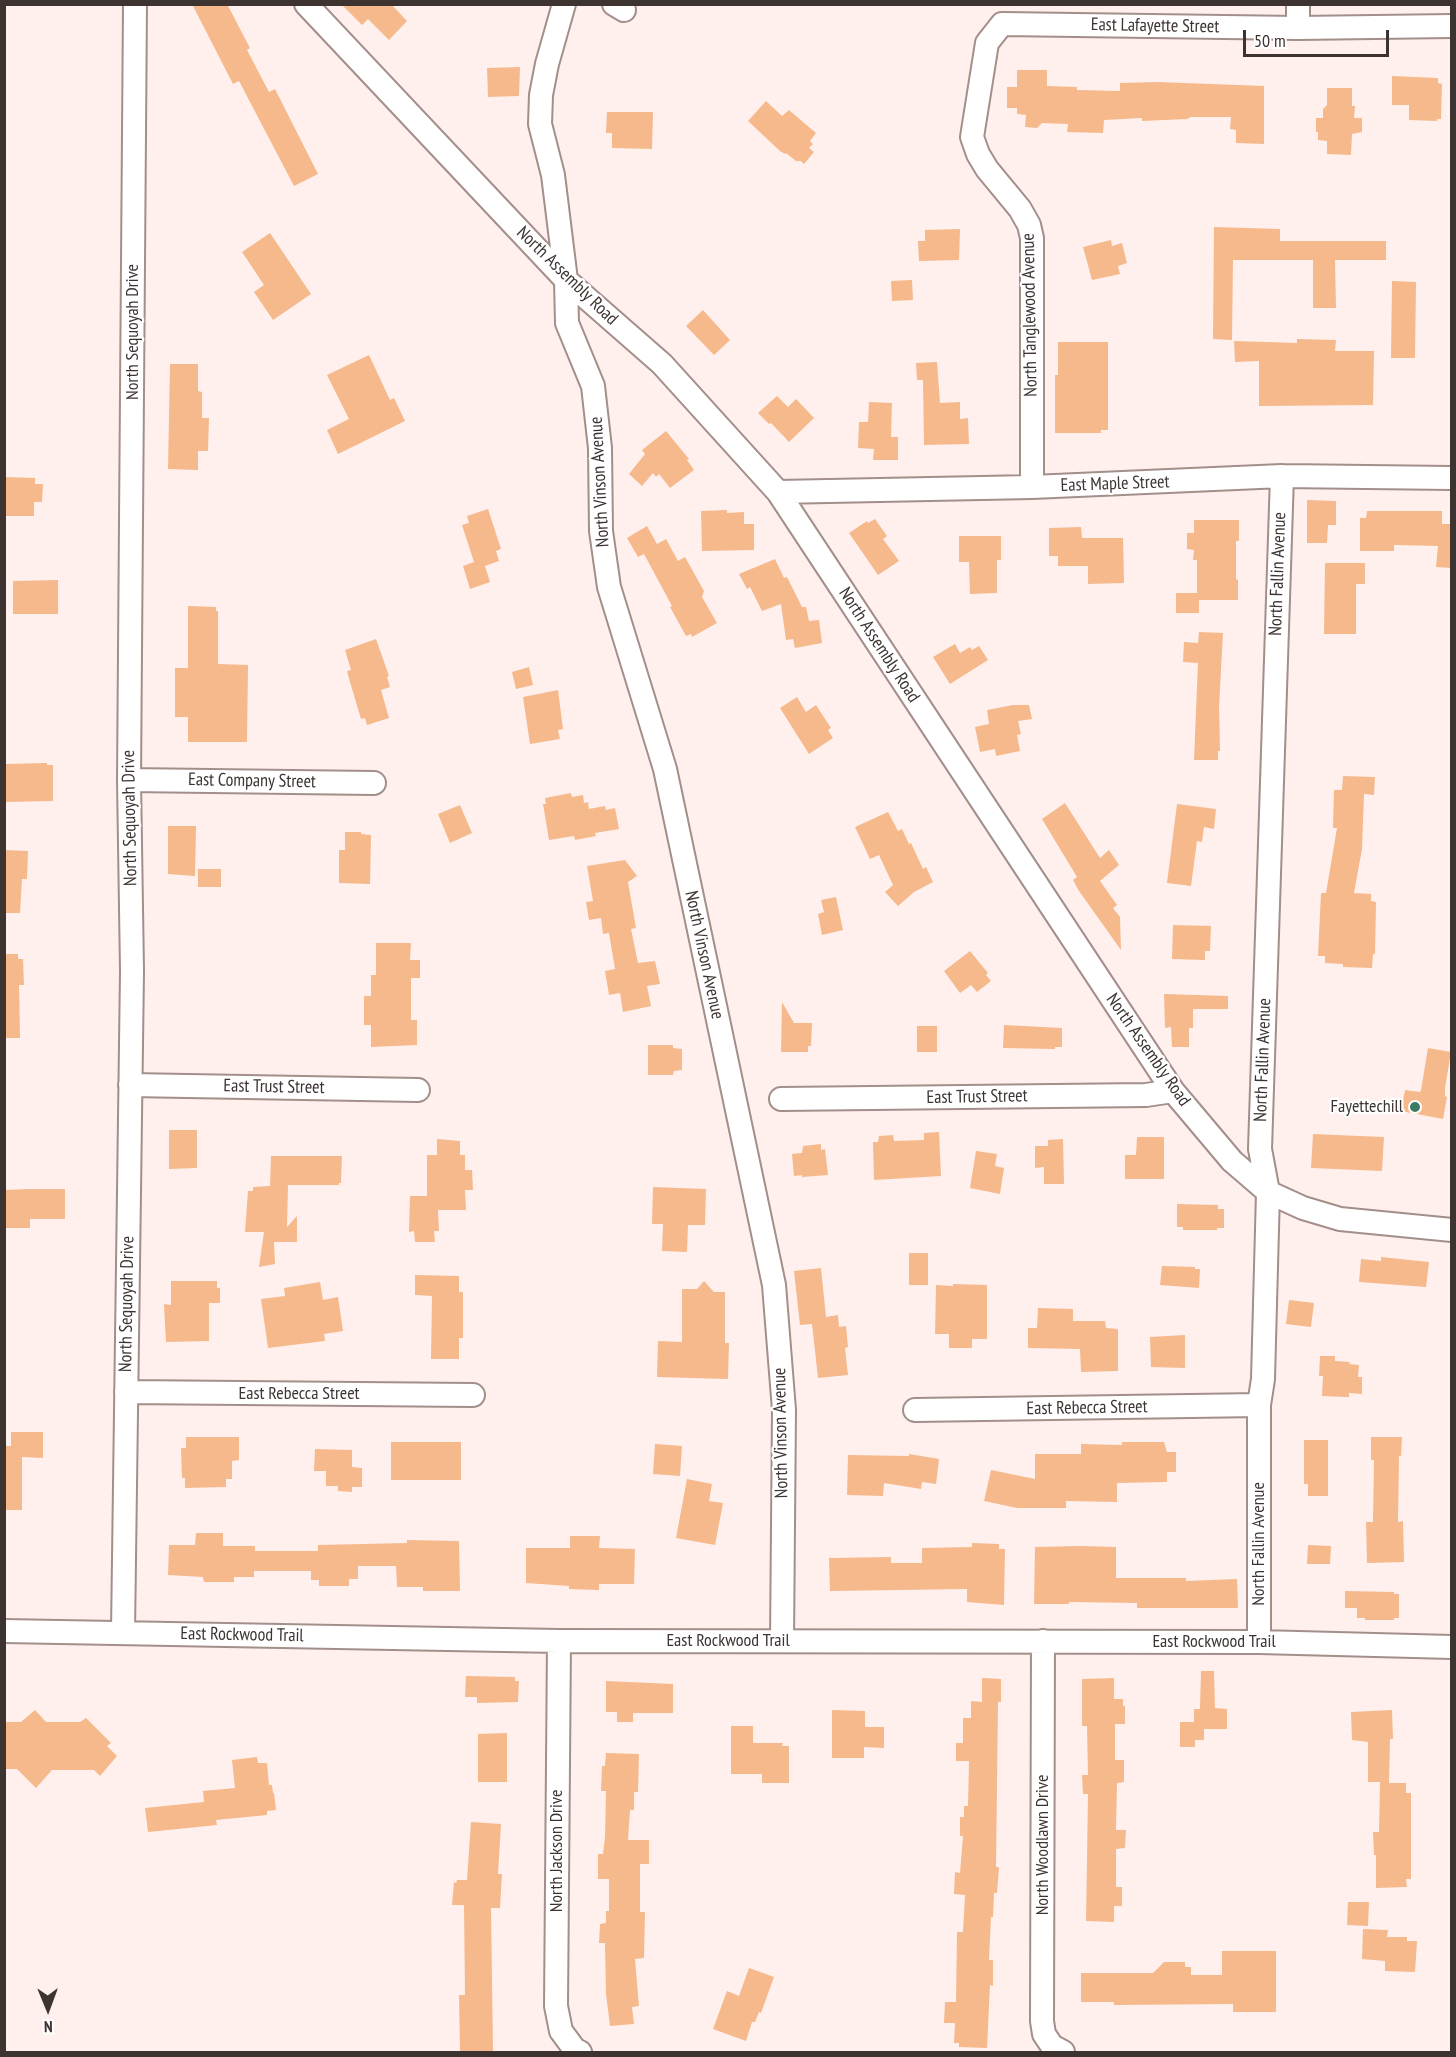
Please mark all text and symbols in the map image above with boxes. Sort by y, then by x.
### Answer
street label: East Lafayette Street [1091,14,1219,38]
scale bar [1246,18,1392,56]
text: 50 m [1254,29,1286,52]
street label: North Assembly Road [512,222,622,330]
street label: North Tanglewood Avenue [1018,233,1042,397]
street label: North Sequoyah Drive [122,264,144,400]
street label: North Vinson Avenue [586,416,614,548]
street label: East Maple Street [1060,471,1170,497]
street label: North Fallin Avenue [1265,512,1291,636]
street label: North Assembly Road [834,583,924,707]
street label: North Sequoyah Drive [118,750,142,886]
street label: East Company Street [188,769,316,793]
street label: North Vinson Avenue [680,889,728,1021]
street label: North Assembly Road [1101,989,1195,1111]
street label: North Fallin Avenue [1250,998,1276,1122]
street label: East Trust Street [223,1075,325,1099]
street label: East Trust Street [926,1085,1028,1109]
place label: Fayettechill [1330,1096,1403,1118]
marker: Fayettechill [1408,1100,1422,1114]
street label: North Sequoyah Drive [115,1236,139,1372]
street label: North Vinson Avenue [769,1367,793,1499]
street label: East Rebecca Street [238,1383,360,1405]
street label: East Rebecca Street [1026,1396,1148,1420]
street label: North Fallin Avenue [1248,1482,1270,1606]
street label: East Rockwood Trail [180,1623,304,1647]
street label: East Rockwood Trail [666,1630,790,1652]
street label: East Rockwood Trail [1152,1631,1276,1653]
street label: North Woodlawn Drive [1032,1775,1054,1915]
street label: North Jackson Drive [546,1790,568,1912]
north arrow [18,1979,78,2039]
text: N [44,2017,53,2037]

